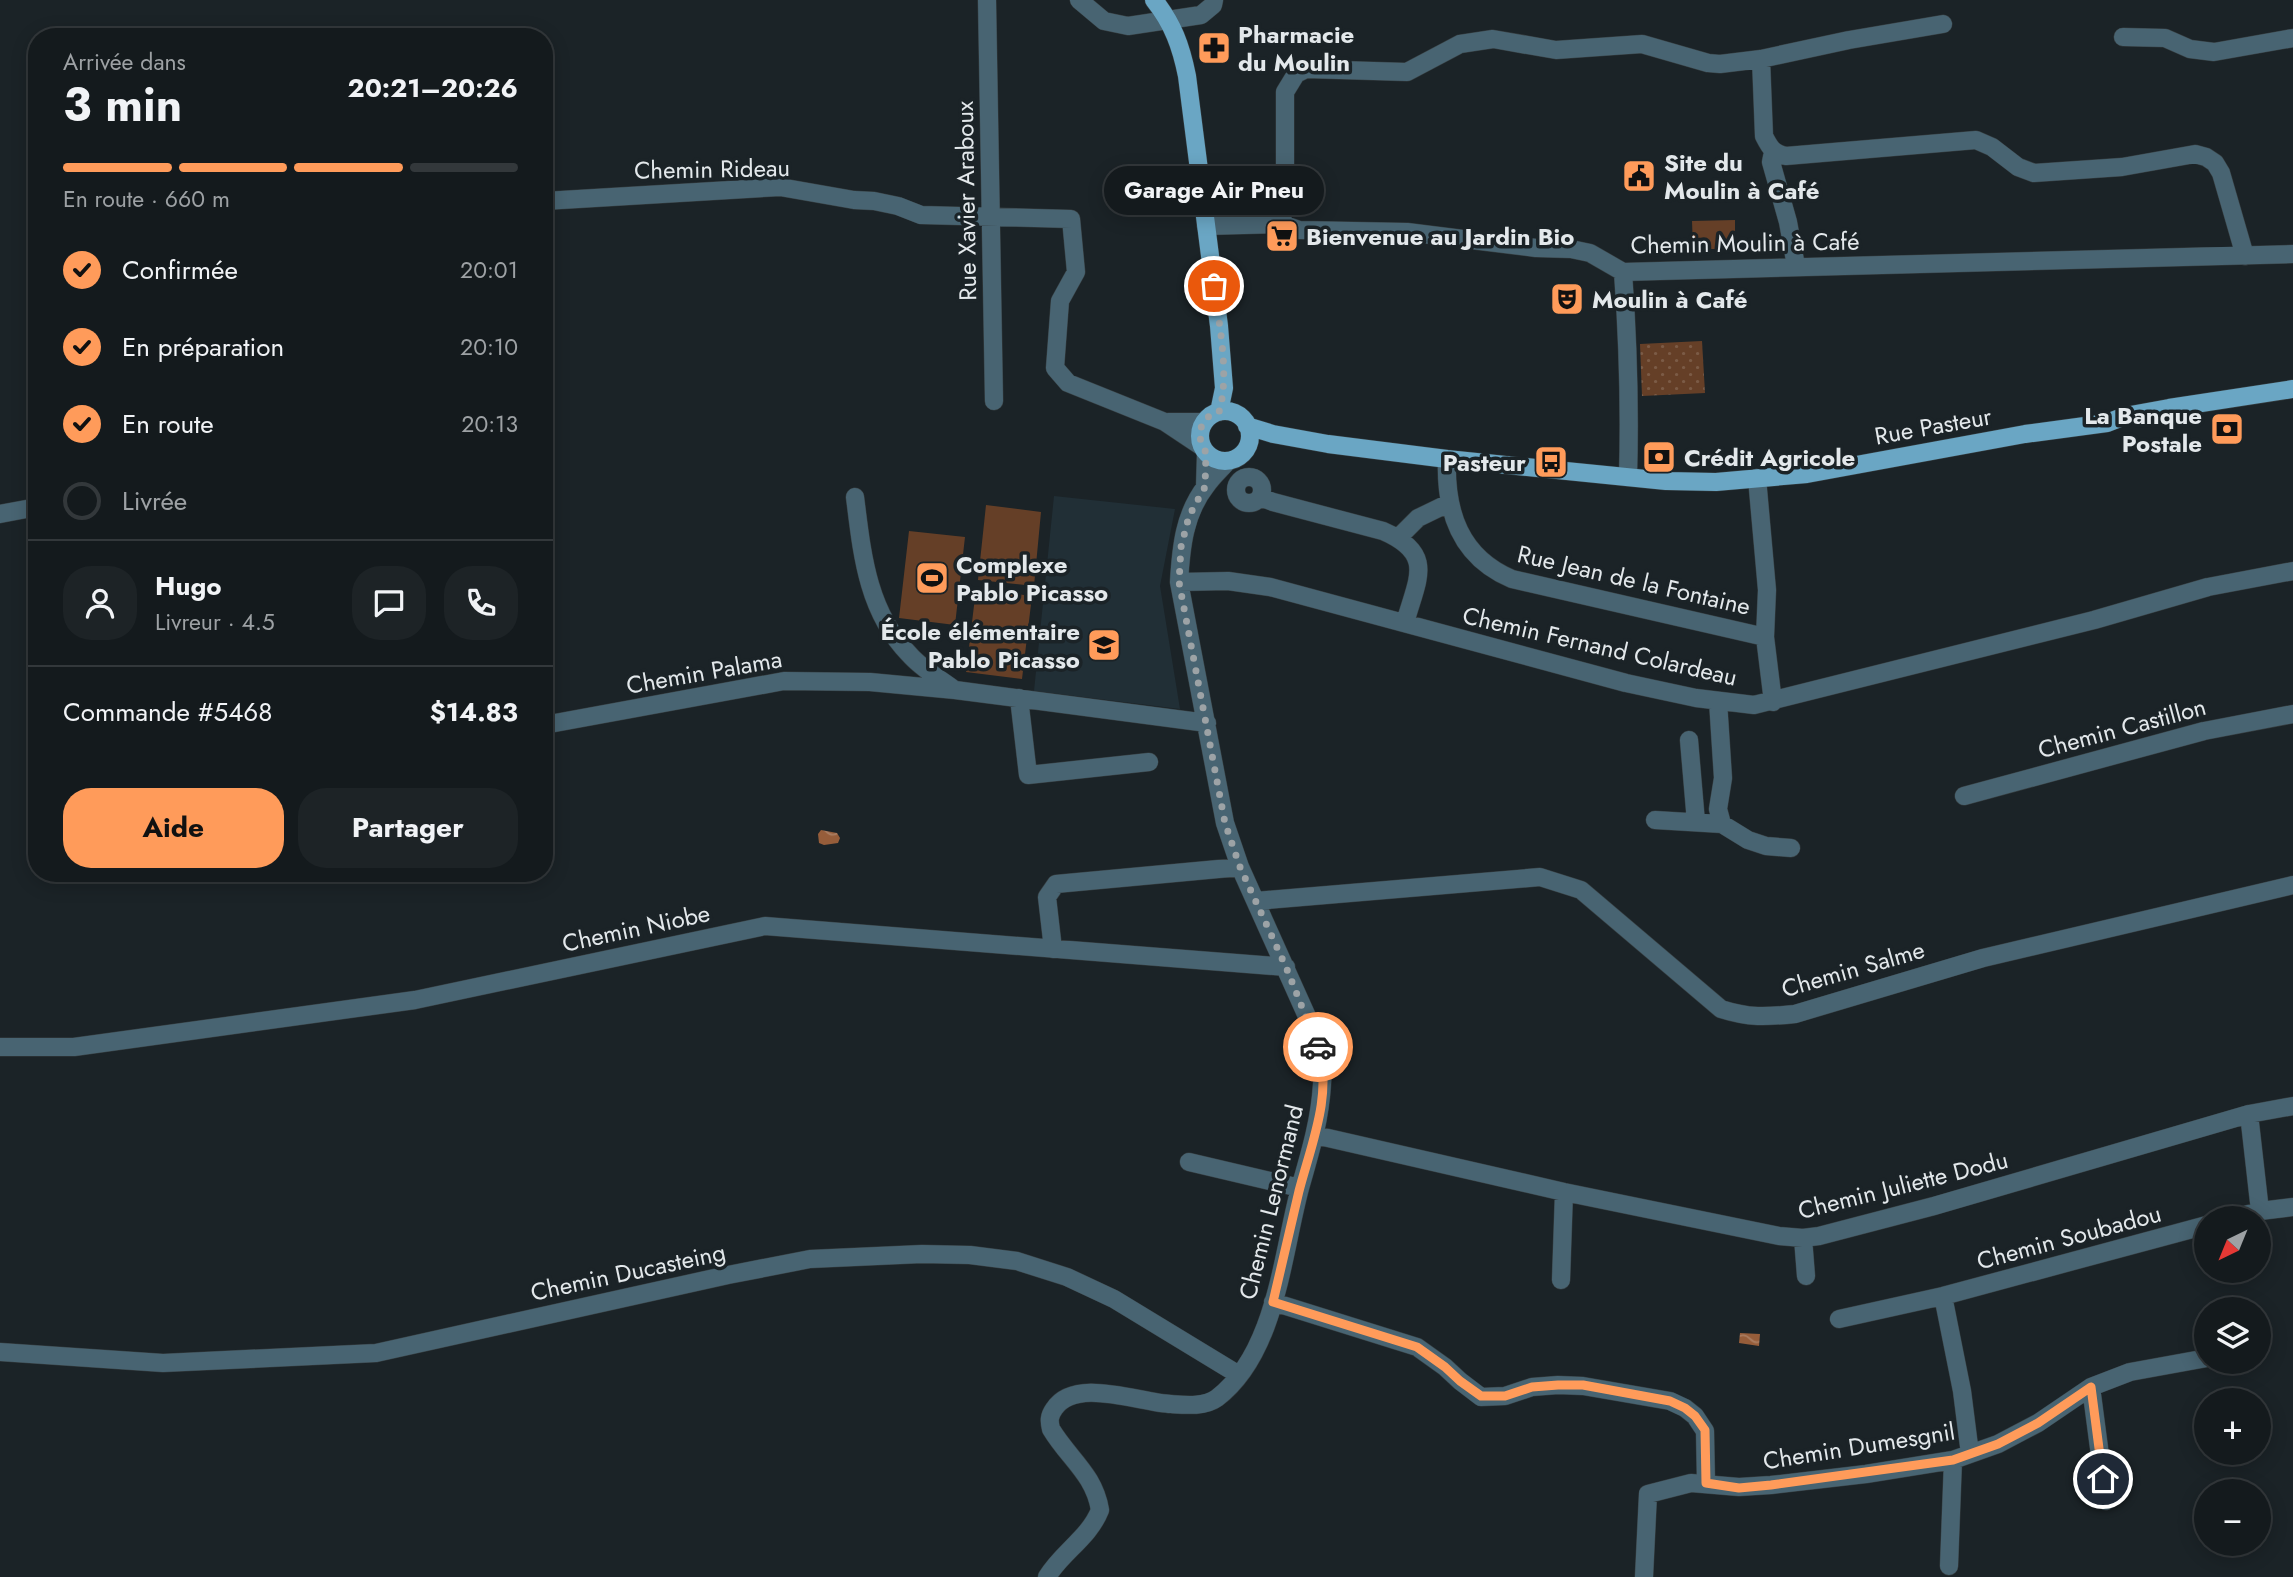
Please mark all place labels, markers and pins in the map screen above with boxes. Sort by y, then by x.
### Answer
place label: Pharmacie du Moulin [1238,17,1354,80]
pharmacy icon: Pharmacie du Moulin [1195,29,1233,67]
place label: Site du Moulin à Café [1664,145,1819,208]
public building icon: Site du Moulin à Café [1620,157,1658,195]
callout: Garage Air Pneu [1104,167,1324,216]
supermarket icon: Bienvenue au Jardin Bio [1263,217,1301,255]
place label: Bienvenue au Jardin Bio [1306,219,1574,254]
pin [1184,256,1244,316]
theatre icon: Moulin à Café [1548,280,1586,318]
place label: Moulin à Café [1592,282,1747,317]
place label: La Banque Postale [2084,398,2202,461]
bank icon: La Banque Postale [2208,410,2246,448]
bank icon: Crédit Agricole [1640,438,1678,476]
place label: Crédit Agricole [1684,440,1855,475]
bus stop icon: Pasteur [1532,443,1570,481]
place label: Pasteur [1443,445,1526,480]
place label: Complexe Pablo Picasso [956,547,1108,610]
sports icon: Complexe Pablo Picasso [913,559,951,597]
place label: École élémentaire Pablo Picasso [880,614,1080,677]
school or university icon: École élémentaire Pablo Picasso [1085,626,1123,664]
pin [2073,1449,2133,1509]

